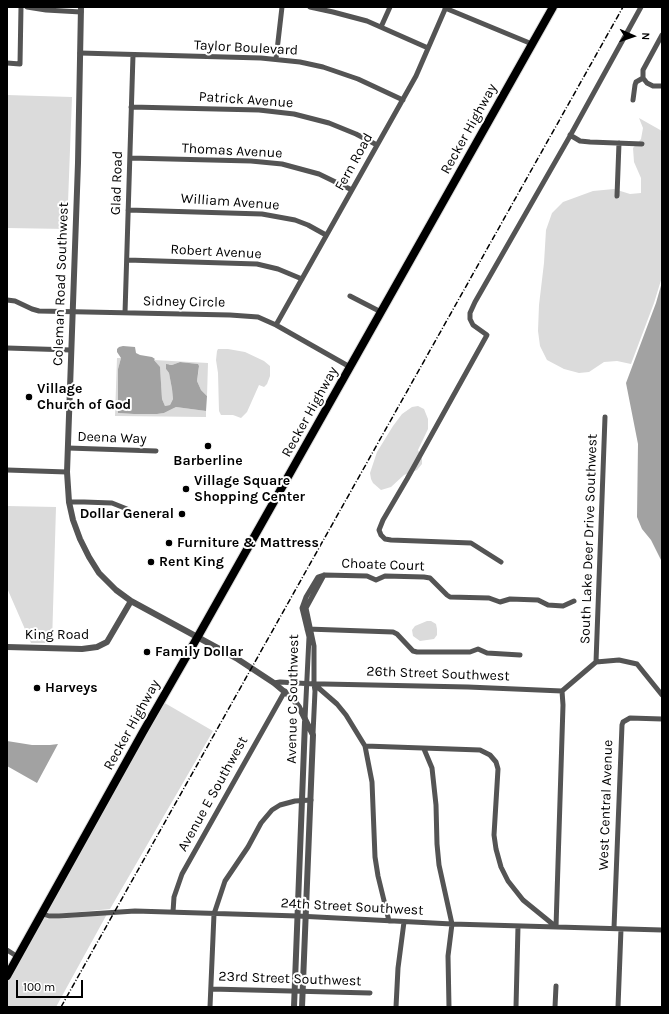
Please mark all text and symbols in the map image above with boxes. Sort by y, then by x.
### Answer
north arrow [613,16,653,56]
text: N [639,32,652,41]
street label: Taylor Boulevard [194,37,298,59]
street label: Recker Highway [437,81,501,177]
street label: Patrick Avenue [198,88,294,112]
street label: Fern Road [331,130,377,194]
street label: Thomas Avenue [181,140,283,162]
street label: Glad Road [107,150,127,216]
street label: William Avenue [180,190,280,214]
street label: Coleman Road Southwest [50,202,72,366]
street label: Robert Avenue [170,241,262,263]
street label: Sidney Circle [143,293,225,311]
street label: Recker Highway [278,364,342,460]
place label: Village Church of God [37,381,131,414]
marker: Village Church of God [24,392,34,402]
street label: Deena Way [77,428,147,448]
street label: South Lake Deer Drive Southwest [577,433,601,645]
marker: Barberline [203,441,213,451]
place label: Barberline [173,453,243,469]
place label: Village Square Shopping Center [194,473,305,506]
marker: Village Square Shopping Center [181,484,191,494]
place label: Dollar General [80,506,174,522]
marker: Dollar General [177,509,187,519]
place label: Furniture & Mattress [177,535,319,551]
marker: Furniture & Mattress [164,538,174,548]
place label: Rent King [159,554,224,570]
street label: Choate Court [341,555,425,575]
marker: Rent King [146,557,156,567]
street label: King Road [25,627,89,643]
street label: Avenue C Southwest [283,634,303,764]
place label: Family Dollar [155,644,243,660]
marker: Family Dollar [142,647,152,657]
street label: 26th Street Southwest [366,663,510,685]
street label: Recker Highway [100,677,164,773]
place label: Harveys [45,680,98,696]
marker: Harveys [32,683,42,693]
street label: Avenue E Southwest [174,734,252,854]
street label: West Central Avenue [595,739,617,871]
street label: 24th Street Southwest [280,895,424,919]
street label: 23rd Street Southwest [218,968,362,990]
scale bar [18,972,85,998]
text: 100 m [23,980,55,994]

